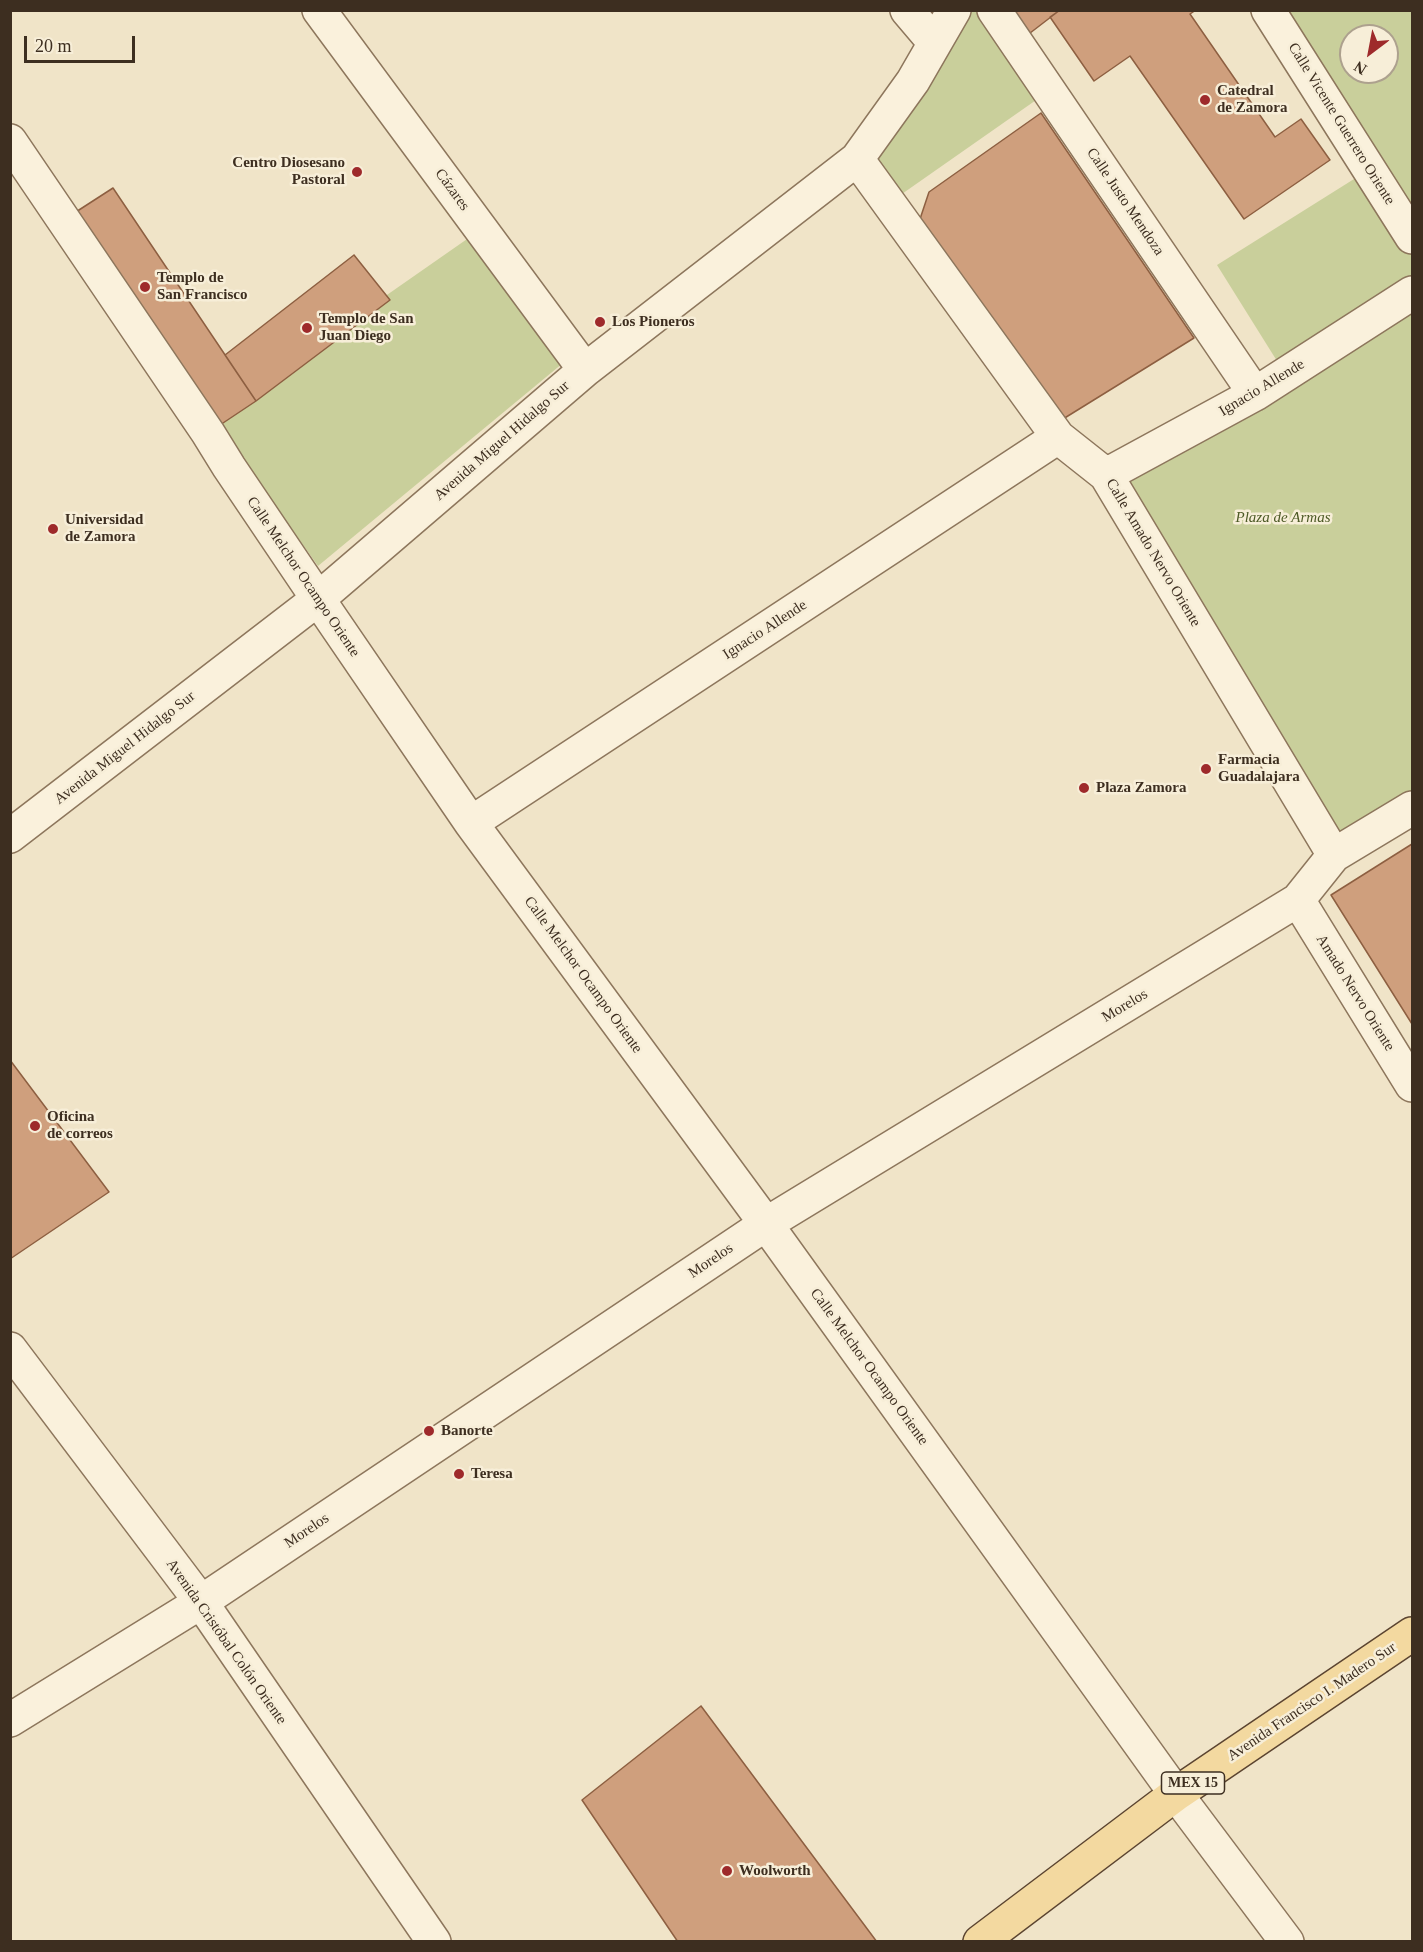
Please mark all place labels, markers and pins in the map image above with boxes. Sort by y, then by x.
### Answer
place label: Catedral de Zamora [1217,82,1287,117]
marker: Catedral de Zamora [1198,93,1212,107]
place label: Centro Diosesano Pastoral [232,154,345,189]
marker: Centro Diosesano Pastoral [350,165,364,179]
place label: Templo de San Francisco [157,269,247,304]
marker: Templo de San Francisco [138,280,152,294]
place label: Templo de San Juan Diego [319,310,413,345]
place label: Los Pioneros [612,313,695,331]
marker: Los Pioneros [593,315,607,329]
marker: Templo de San Juan Diego [300,321,314,335]
place label: Universidad de Zamora [65,511,143,546]
marker: Universidad de Zamora [46,522,60,536]
place label: Farmacia Guadalajara [1218,751,1300,786]
marker: Farmacia Guadalajara [1199,762,1213,776]
place label: Plaza Zamora [1096,779,1186,797]
marker: Plaza Zamora [1077,781,1091,795]
place label: Oficina de correos [47,1108,113,1143]
marker: Oficina de correos [28,1119,42,1133]
place label: Banorte [441,1422,493,1440]
marker: Banorte [422,1424,436,1438]
place label: Teresa [471,1465,513,1483]
marker: Teresa [452,1467,466,1481]
place label: Woolworth [739,1862,811,1880]
marker: Woolworth [720,1864,734,1878]

